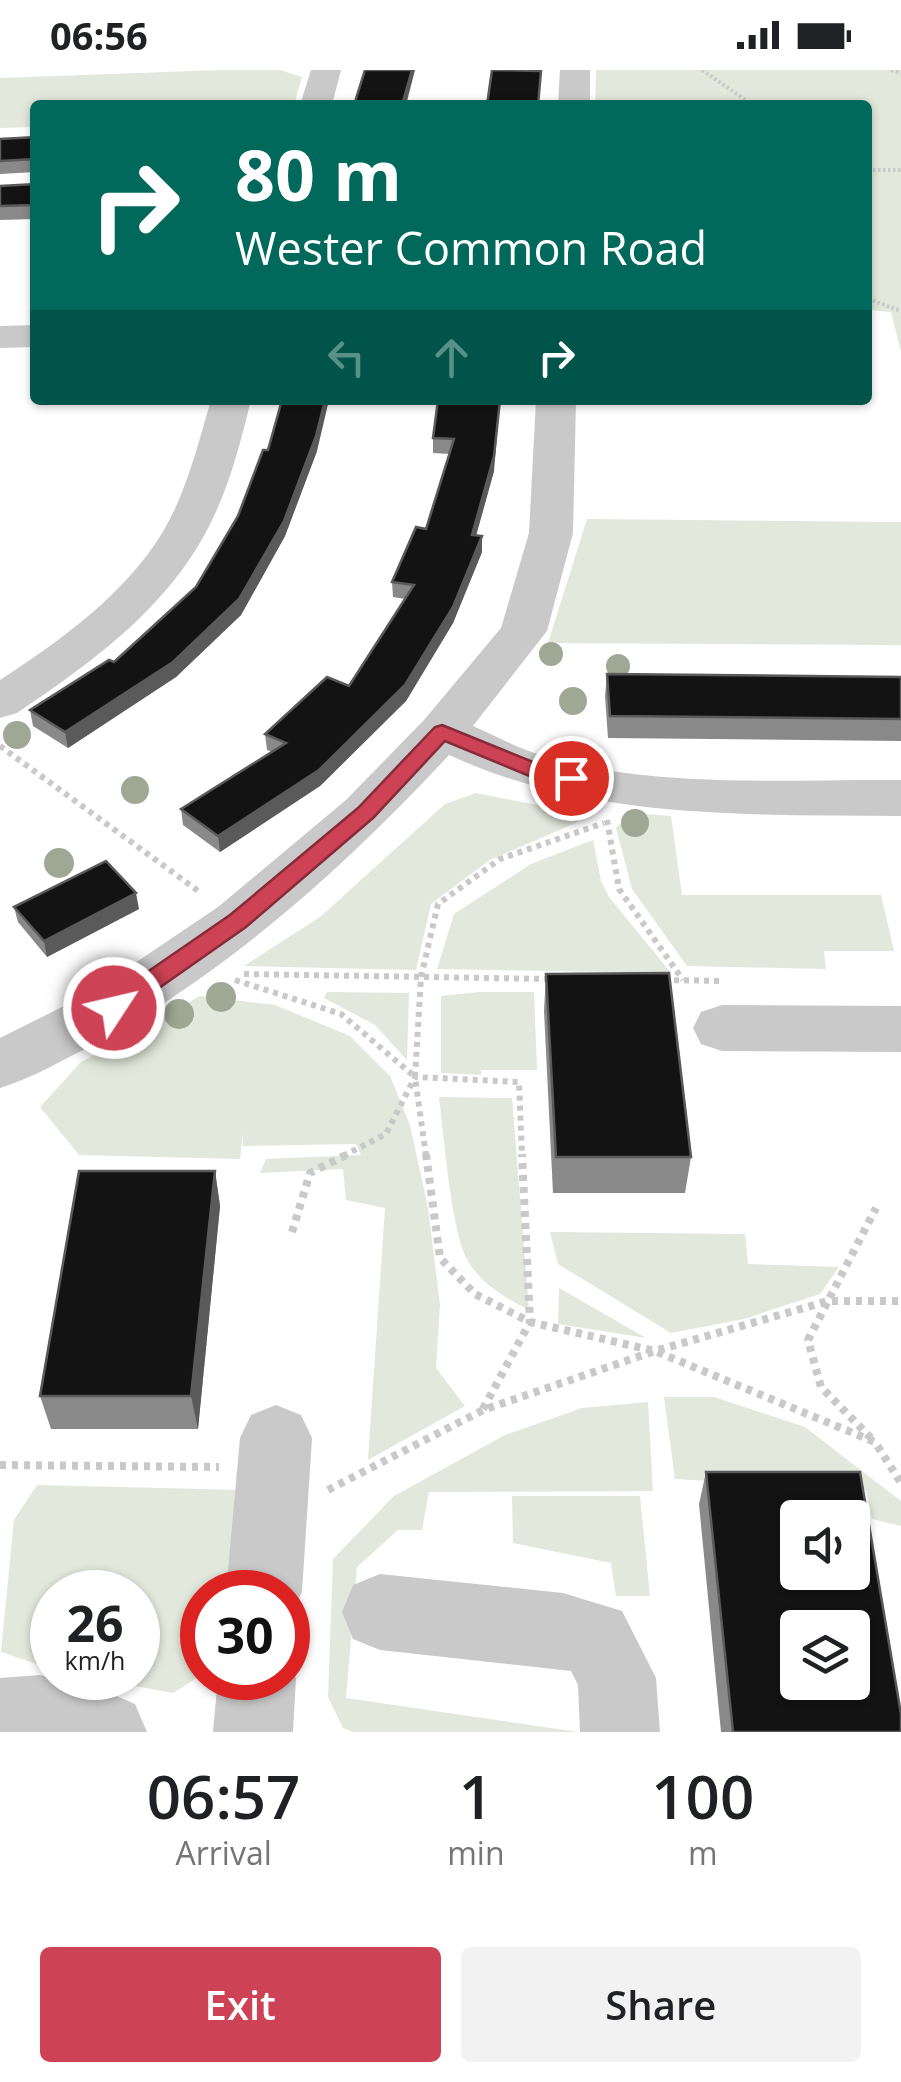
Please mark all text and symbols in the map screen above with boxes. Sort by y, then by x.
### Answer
text: 06:56 [50,9,148,61]
text: 80 m [235,126,402,222]
icon: right [70,140,200,270]
text: Wester Common Road [235,217,707,278]
icon: left [319,330,374,385]
icon: ahead [424,330,479,385]
icon: right [529,330,584,385]
pin [529,736,614,821]
icon: arrive [544,751,599,806]
position arrow [62,956,166,1060]
map controls [780,1500,870,1700]
button: sound [780,1500,870,1590]
speed limit sign: 30 [180,1570,310,1700]
text: 26 [66,1589,124,1657]
button: layers [780,1610,870,1700]
text: km/h [65,1643,125,1677]
text: 06:57 [147,1755,300,1837]
text: 1 [459,1755,493,1837]
text: 100 [651,1755,754,1837]
text: Arrival [175,1831,272,1874]
text: min [447,1831,505,1874]
text: m [688,1831,718,1874]
button: Exit [40,1947,441,2062]
button: Share [461,1947,861,2062]

